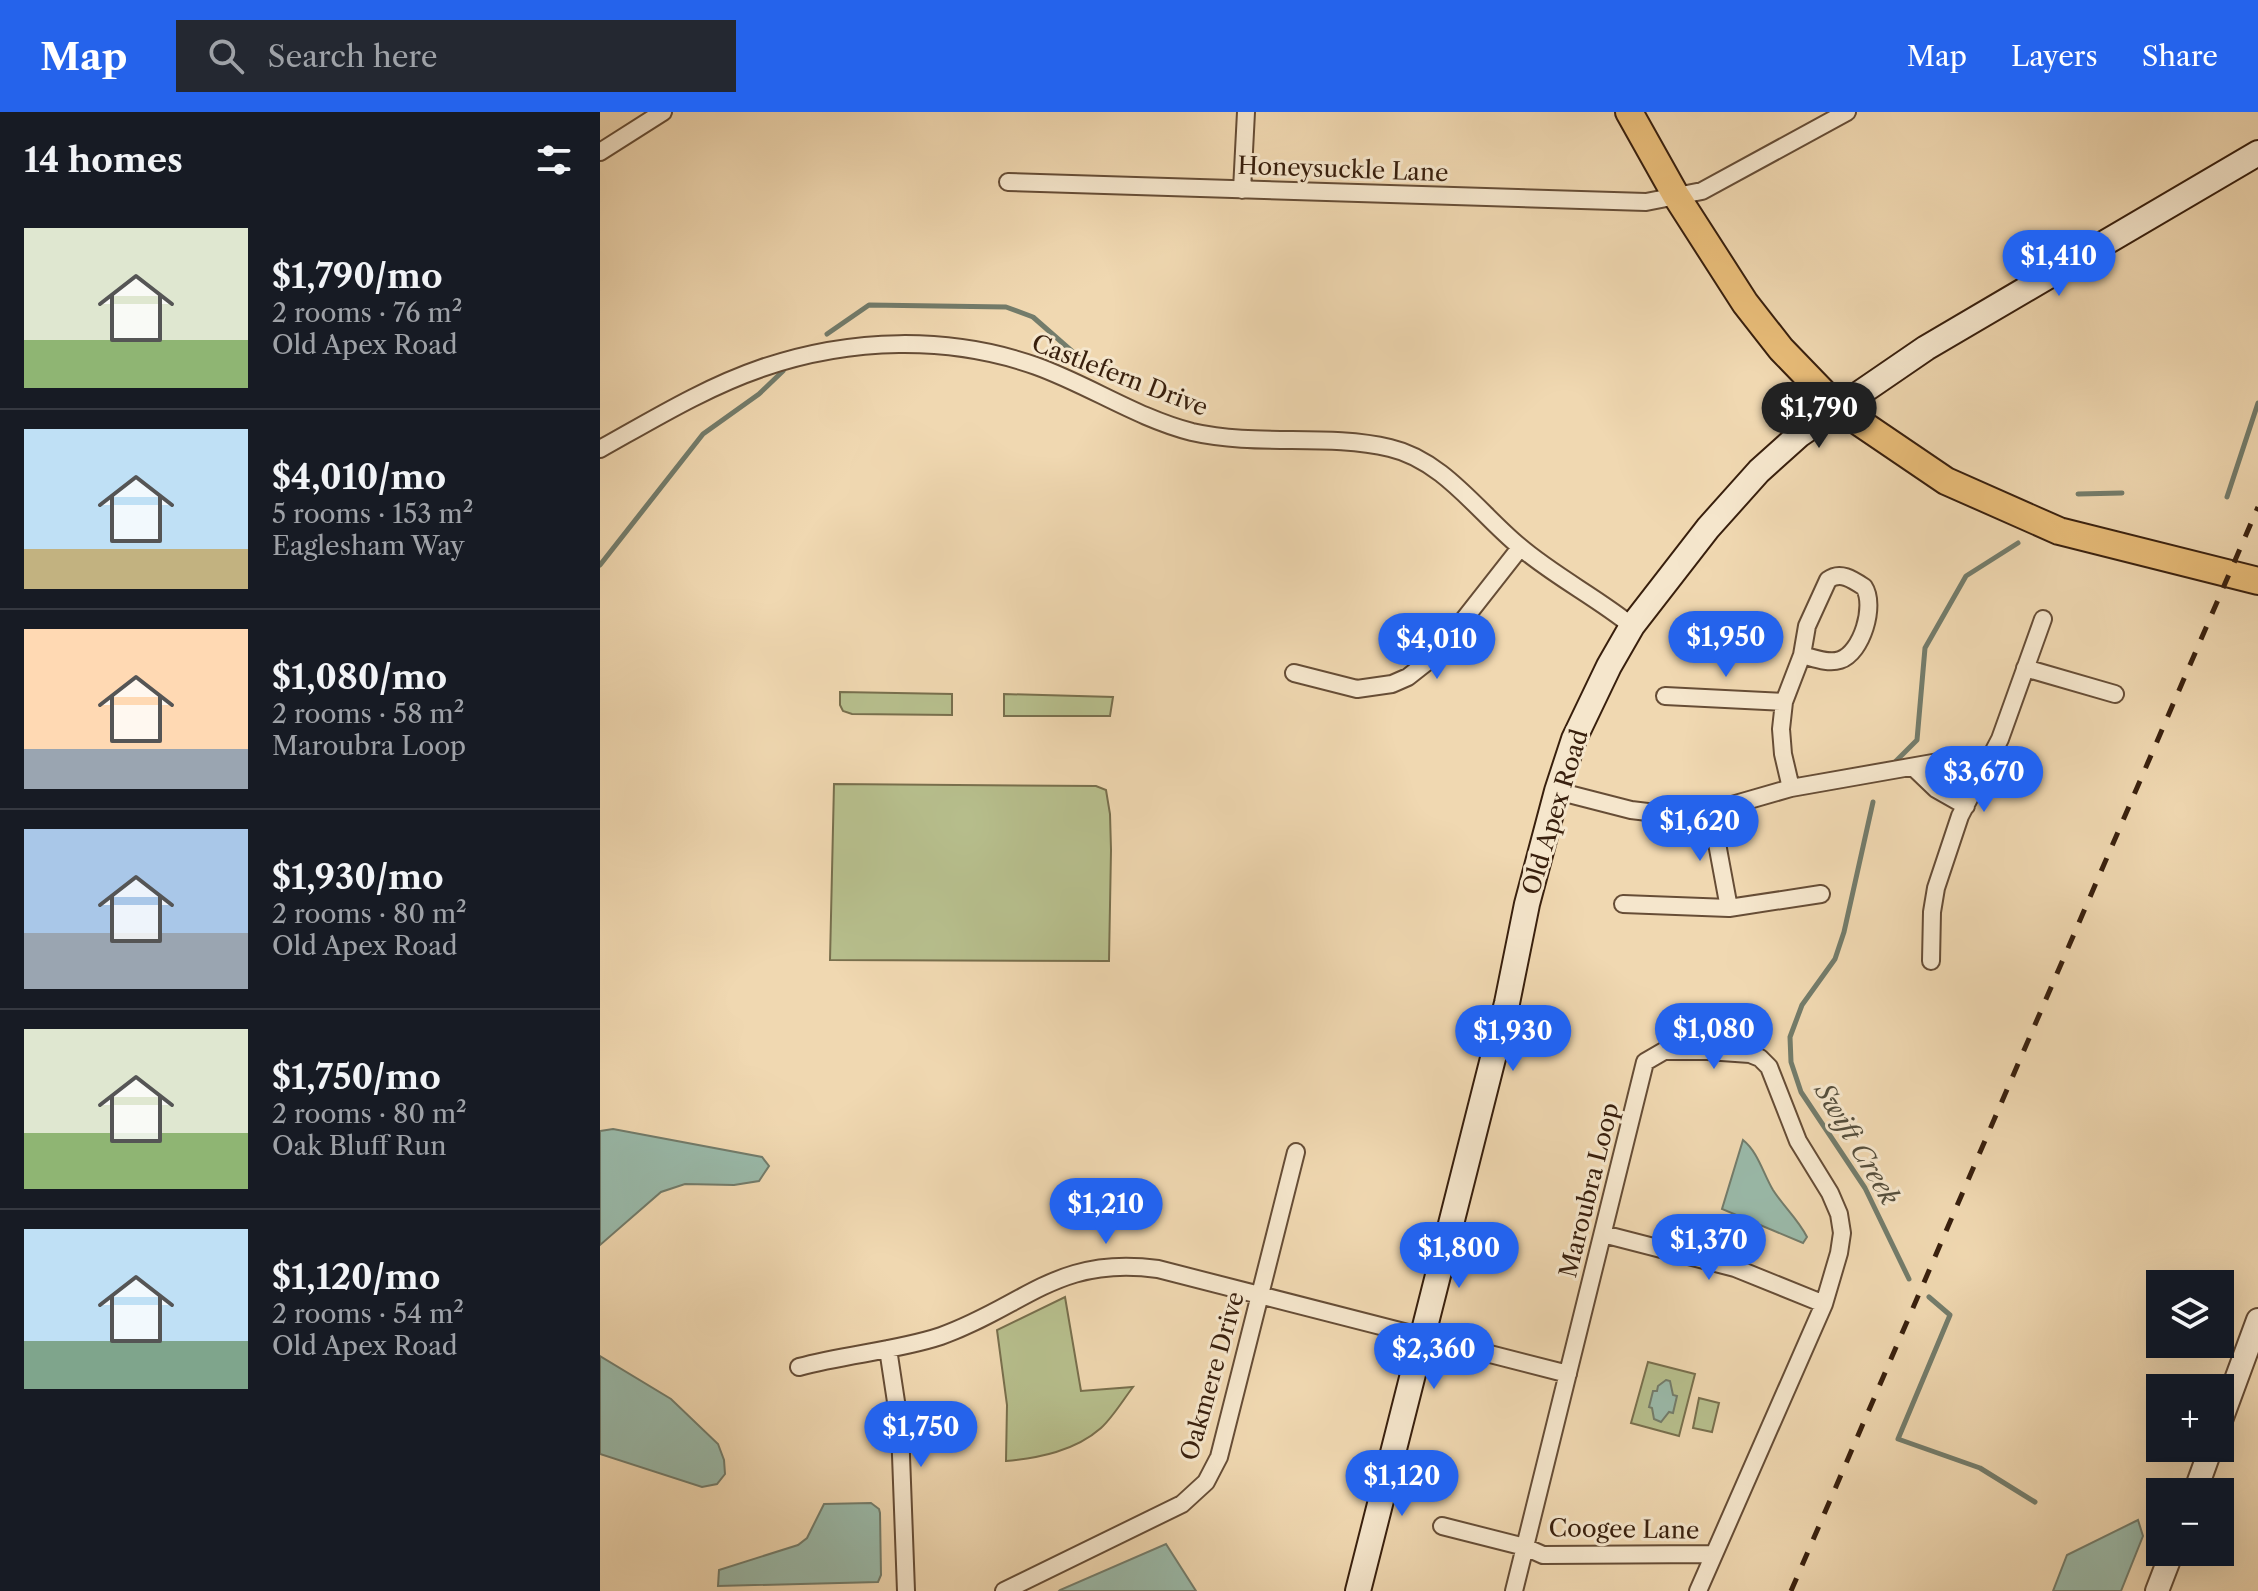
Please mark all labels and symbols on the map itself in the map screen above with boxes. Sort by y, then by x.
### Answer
street label: Honeysuckle Lane [1237,151,1449,187]
pin: $1,410 [1994,230,2124,298]
street label: Castlefern Drive [1028,328,1212,422]
pin: $1,790 [1754,382,1884,450]
pin: $1,950 [1661,611,1791,679]
pin: $4,010 [1372,613,1502,681]
street label: Old Apex Road [1516,725,1594,898]
pin: $3,670 [1919,746,2049,814]
pin: $1,620 [1635,795,1765,863]
pin: $1,080 [1649,1003,1779,1071]
pin: $1,930 [1448,1005,1578,1073]
water label: Swift Creek [1807,1075,1906,1211]
street label: Maroubra Loop [1553,1100,1625,1280]
pin: $1,210 [1041,1178,1171,1246]
pin: $1,370 [1644,1214,1774,1282]
pin: $1,800 [1394,1222,1524,1290]
street label: Oakmere Drive [1174,1288,1250,1464]
pin: $2,360 [1369,1323,1499,1391]
pin: $1,750 [856,1401,986,1469]
pin: $1,120 [1337,1450,1467,1518]
street label: Coogee Lane [1548,1513,1700,1545]

